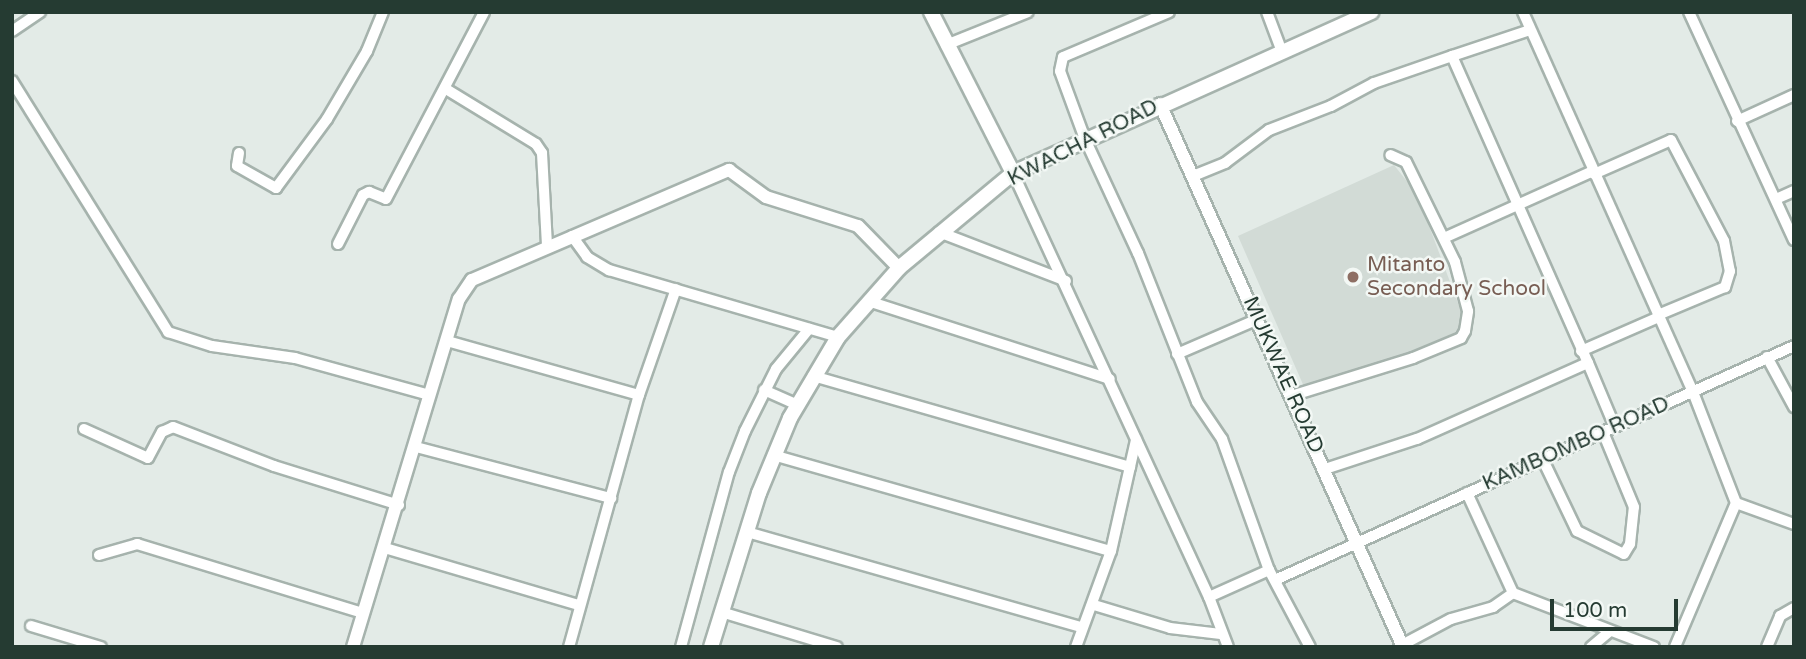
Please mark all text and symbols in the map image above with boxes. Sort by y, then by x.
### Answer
street label: KWACHA ROAD [1004,94,1162,192]
place label: Mitanto Secondary School [1367,252,1546,302]
marker: Mitanto Secondary School [1345,269,1361,285]
street label: MUKWAE ROAD [1237,293,1329,457]
street label: KAMBOMBO ROAD [1479,391,1673,497]
scale bar [1554,586,1682,630]
text: 100 m [1563,598,1627,623]

